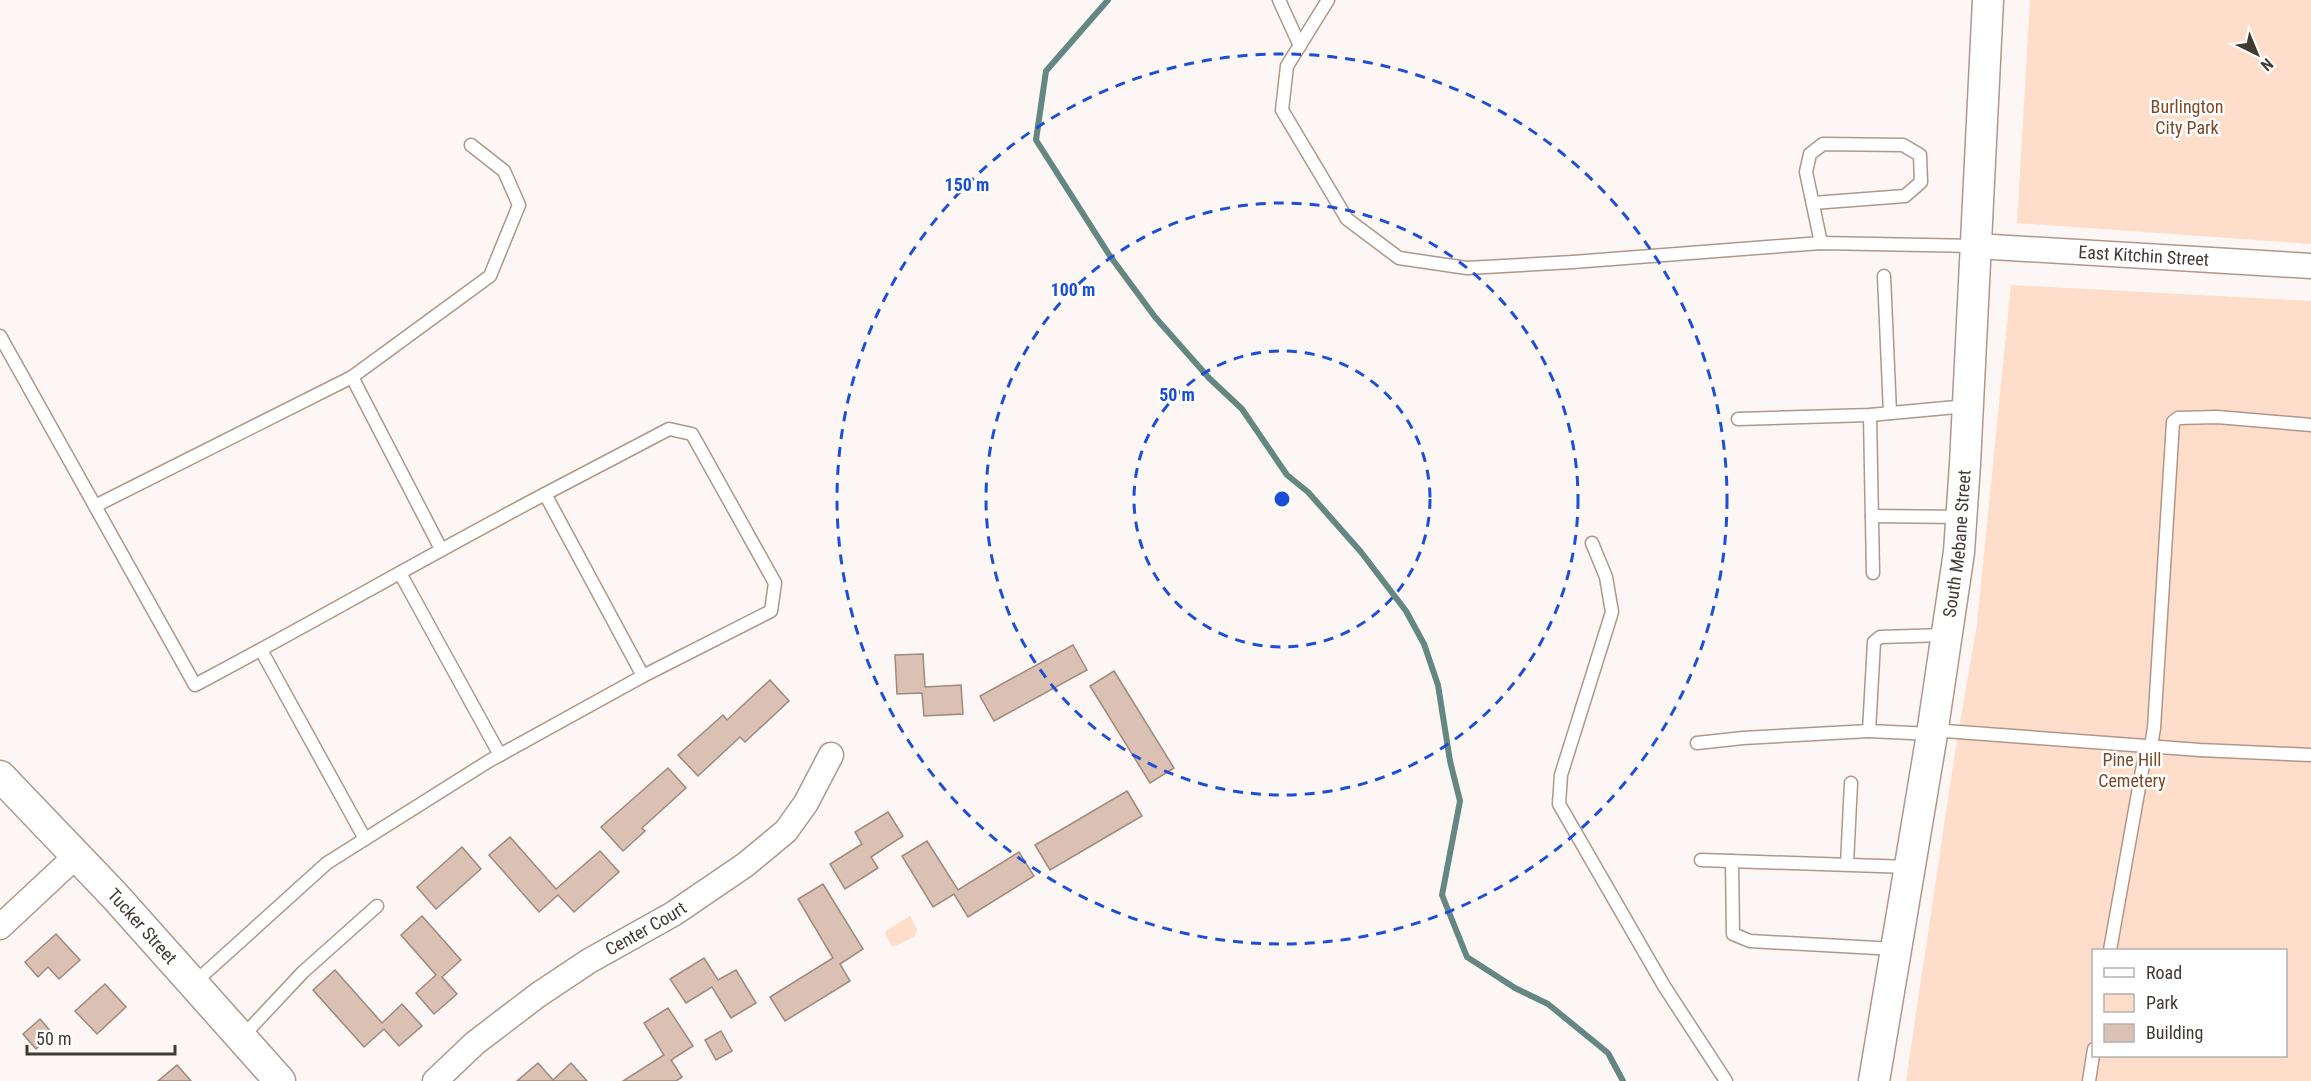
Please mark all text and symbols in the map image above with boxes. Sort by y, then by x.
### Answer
north arrow [2227,24,2287,84]
text: N [2257,54,2277,75]
park label: Burlington City Park [2151,96,2223,138]
text: 150 m [945,174,989,195]
street label: East Kitchin Street [2078,241,2210,270]
text: 100 m [1051,279,1095,300]
text: 50 m [1159,384,1195,405]
street label: South Mebane Street [1938,469,1975,619]
centre of rings [1272,489,1292,509]
park label: Pine Hill Cemetery [2098,749,2166,791]
street label: Tucker Street [104,884,182,968]
street label: Center Court [601,897,690,960]
legend [2092,949,2287,1057]
text: Road [2146,962,2182,983]
text: Park [2146,992,2178,1013]
scale bar [27,1018,176,1056]
text: Building [2146,1022,2203,1043]
text: 50 m [36,1028,71,1049]

